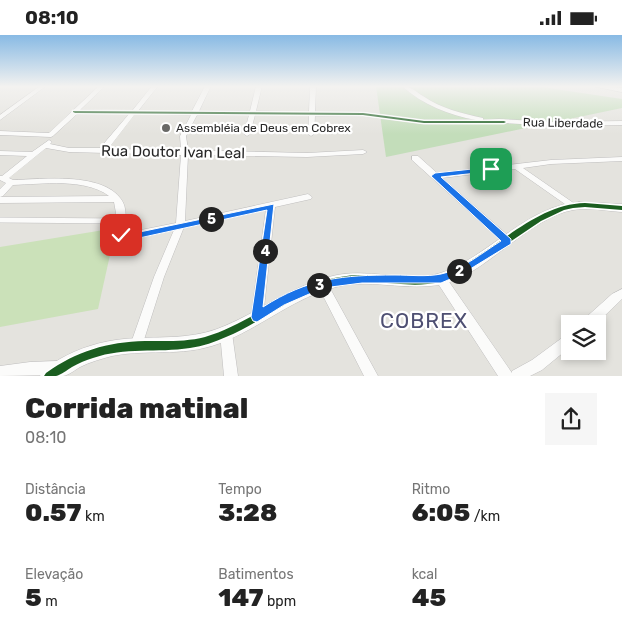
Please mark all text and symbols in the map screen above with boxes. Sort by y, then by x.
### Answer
text: 08:10 [25,6,79,29]
street label: Rua Liberdade [523,115,604,131]
place label: Assembléia de Deus em Cobrex [176,121,351,135]
marker: Assembléia de Deus em Cobrex [160,122,172,134]
street label: Rua Doutor Ivan Leal [101,142,245,162]
pin [470,148,512,190]
icon: arrive [477,155,505,183]
pin: 5 [198,207,224,231]
text: 5 [207,211,216,228]
pin [100,214,142,256]
icon: check [107,221,135,249]
pin: 4 [252,239,278,263]
text: 4 [261,243,270,260]
pin: 2 [446,259,472,283]
text: 2 [455,263,464,280]
pin: 3 [306,273,332,297]
text: 3 [315,277,324,294]
district label: COBREX [380,308,468,333]
map controls [561,315,606,360]
button: layers [561,315,606,360]
text: Corrida matinal [25,392,248,425]
button: share [545,393,597,445]
text: 08:10 [25,428,66,447]
text: Distância [25,481,86,498]
text: Tempo [218,481,262,498]
text: Ritmo [412,481,450,498]
text: 0.57 [25,498,82,527]
text: 3:28 [218,498,277,527]
text: 6:05 [412,498,470,527]
text: km [82,508,105,525]
text: /km [470,508,500,525]
text: Elevação [25,566,83,583]
text: Batimentos [218,566,294,583]
text: kcal [412,566,437,583]
text: 5 [25,583,42,612]
text: 147 [218,583,264,612]
text: 45 [412,583,446,612]
text: m [42,593,58,610]
text: bpm [264,593,296,610]

